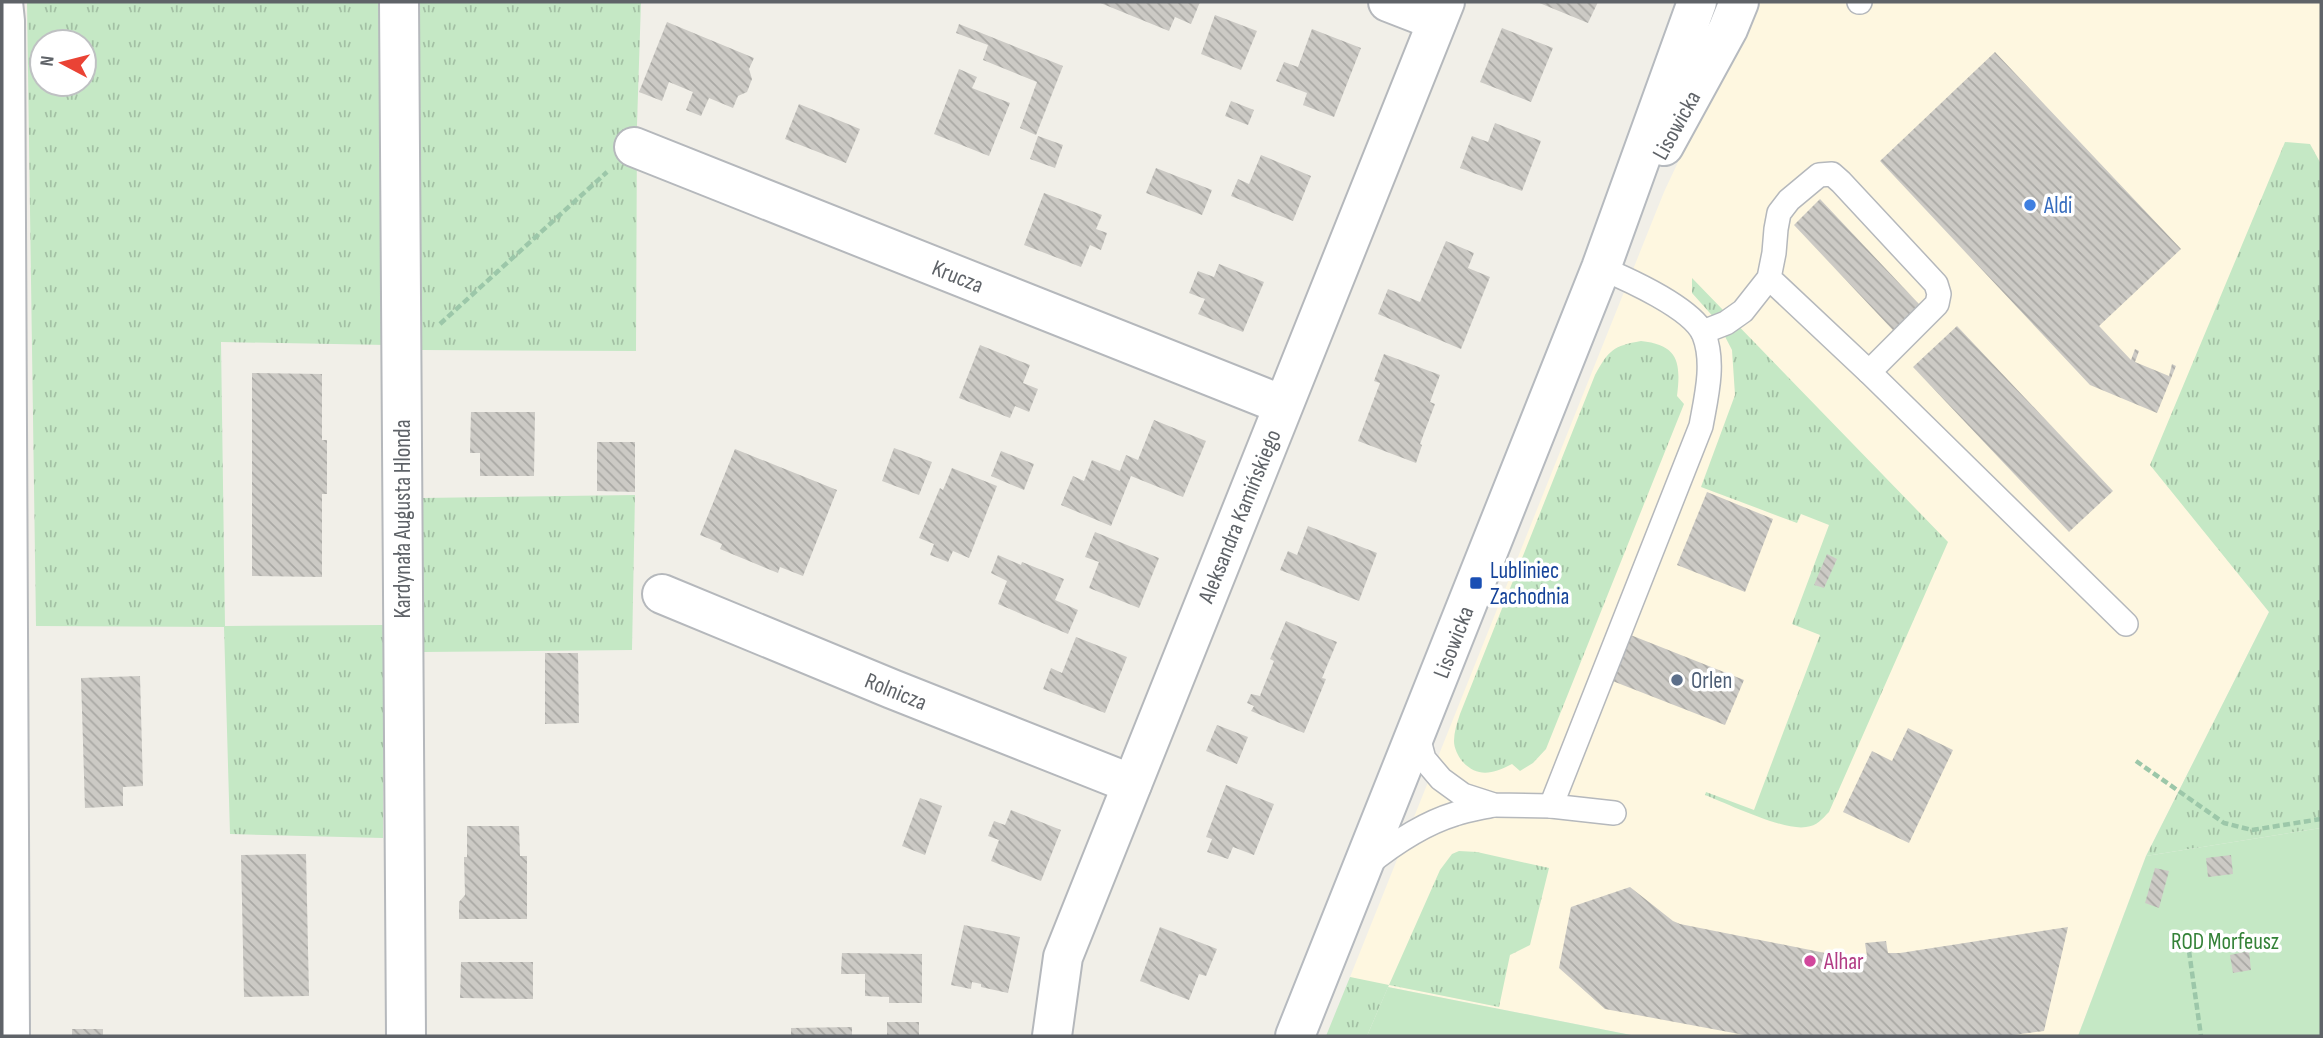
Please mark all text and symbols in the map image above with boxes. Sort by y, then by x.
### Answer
north arrow [28,28,98,98]
text: N [36,55,60,68]
street label: Lisowicka [1647,86,1707,165]
place label: Aldi [2043,192,2072,220]
marker: Aldi [2022,197,2038,213]
street label: Krucza [928,254,987,300]
street label: Kardynała Augusta Hlonda [389,419,417,619]
street label: Aleksandra Kamińskiego [1192,426,1287,608]
place label: Lubliniec Zachodnia [1490,557,1569,611]
marker: Lubliniec Zachodnia [1468,575,1484,591]
street label: Lisowicka [1428,603,1480,682]
street label: Rolnicza [861,667,931,717]
place label: Orlen [1691,667,1732,695]
marker: Orlen [1669,672,1685,688]
park label: ROD Morfeusz [2171,928,2279,956]
place label: Alhar [1823,948,1864,976]
marker: Alhar [1802,953,1818,969]

